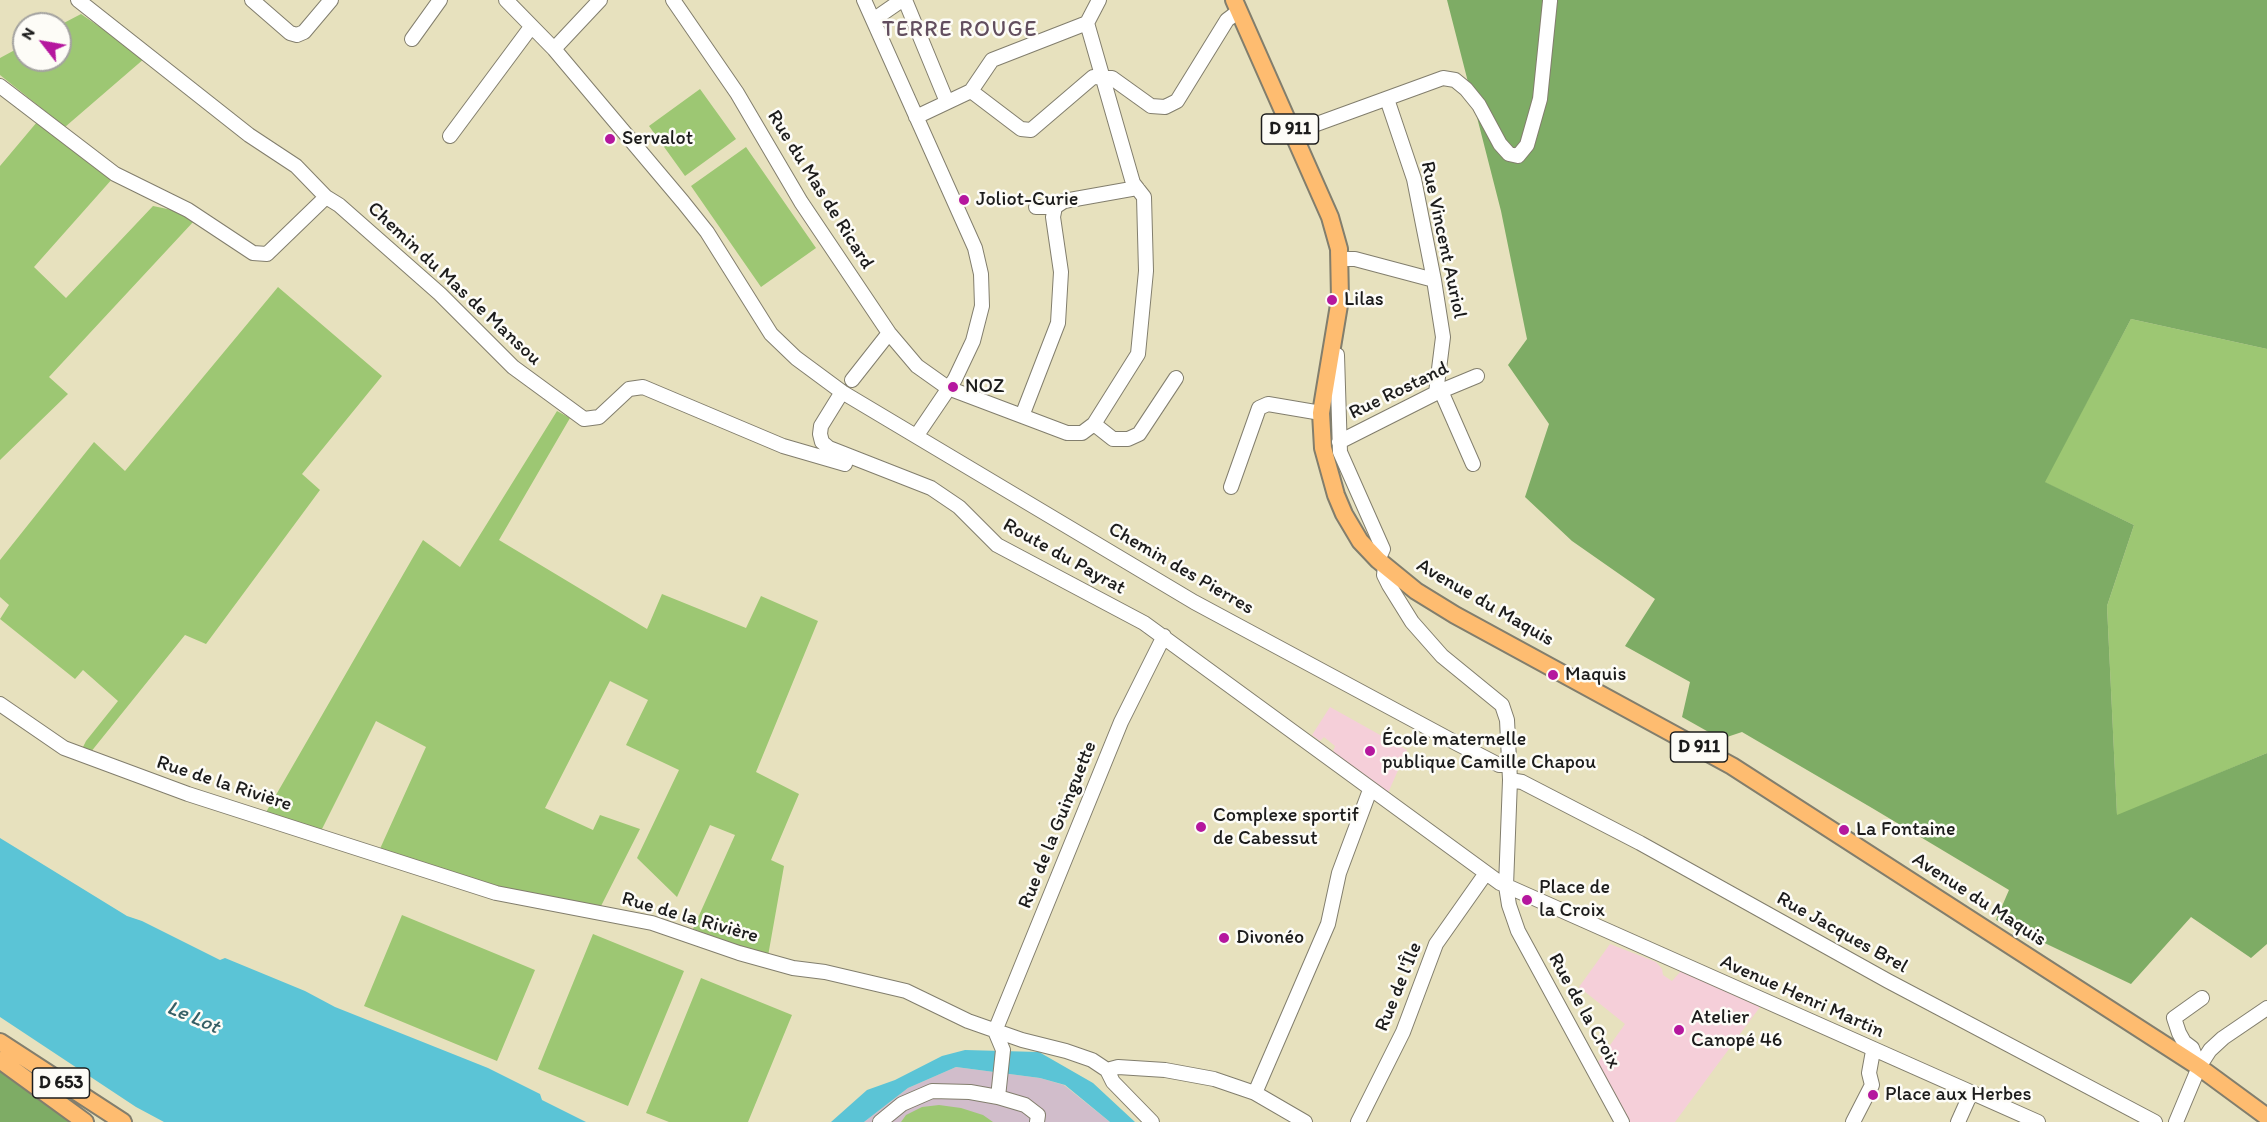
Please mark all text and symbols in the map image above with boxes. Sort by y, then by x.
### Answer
north arrow [12,12,72,72]
district label: TERRE ROUGE [882,17,1038,43]
text: N [17,24,39,43]
street label: Rue du Mas de Ricard [761,106,879,274]
road number: D 911 [1262,114,1318,144]
place label: Servalot [622,127,693,151]
marker: Servalot [603,132,617,146]
street label: Rue Vincent Auriol [1415,159,1471,321]
place label: Joliot-Curie [976,188,1078,212]
marker: Joliot-Curie [957,193,971,207]
street label: Chemin du Mas de Mansou [362,197,546,371]
place label: Lilas [1344,288,1384,312]
marker: Lilas [1325,293,1339,307]
street label: Rue Rostand [1345,357,1453,425]
place label: NOZ [965,375,1004,399]
marker: NOZ [946,380,960,394]
street label: Route du Payrat [998,513,1130,601]
street label: Chemin des Pierres [1104,518,1258,620]
street label: Avenue du Maquis [1412,554,1558,652]
place label: Maquis [1565,663,1626,687]
marker: Maquis [1546,668,1560,682]
place label: École maternelle publique Camille Chapou [1382,728,1596,775]
road number: D 911 [1670,732,1728,762]
street label: Rue de la Guinguette [1013,738,1103,912]
marker: École maternelle publique Camille Chapou [1363,744,1377,758]
street label: Rue de la Rivière [153,751,295,817]
place label: Complexe sportif de Cabessut [1213,804,1359,851]
place label: La Fontaine [1856,818,1955,842]
marker: Complexe sportif de Cabessut [1194,820,1208,834]
marker: La Fontaine [1837,823,1851,837]
street label: Avenue du Maquis [1908,848,2050,952]
place label: Place de la Croix [1539,876,1610,923]
street label: Rue de la Rivière [619,887,761,949]
street label: Rue Jacques Brel [1772,887,1912,979]
marker: Place de la Croix [1520,893,1534,907]
place label: Divonéo [1236,926,1304,950]
marker: Divonéo [1217,931,1231,945]
street label: Rue de l'Île [1370,939,1428,1035]
street label: Rue de la Croix [1542,949,1626,1073]
street label: Avenue Henri Martin [1716,950,1888,1044]
water label: Le Lot [163,996,223,1040]
place label: Atelier Canopé 46 [1691,1006,1782,1053]
marker: Atelier Canopé 46 [1672,1023,1686,1037]
road number: D 653 [32,1068,90,1098]
place label: Place aux Herbes [1885,1083,2032,1107]
marker: Place aux Herbes [1866,1088,1880,1102]

